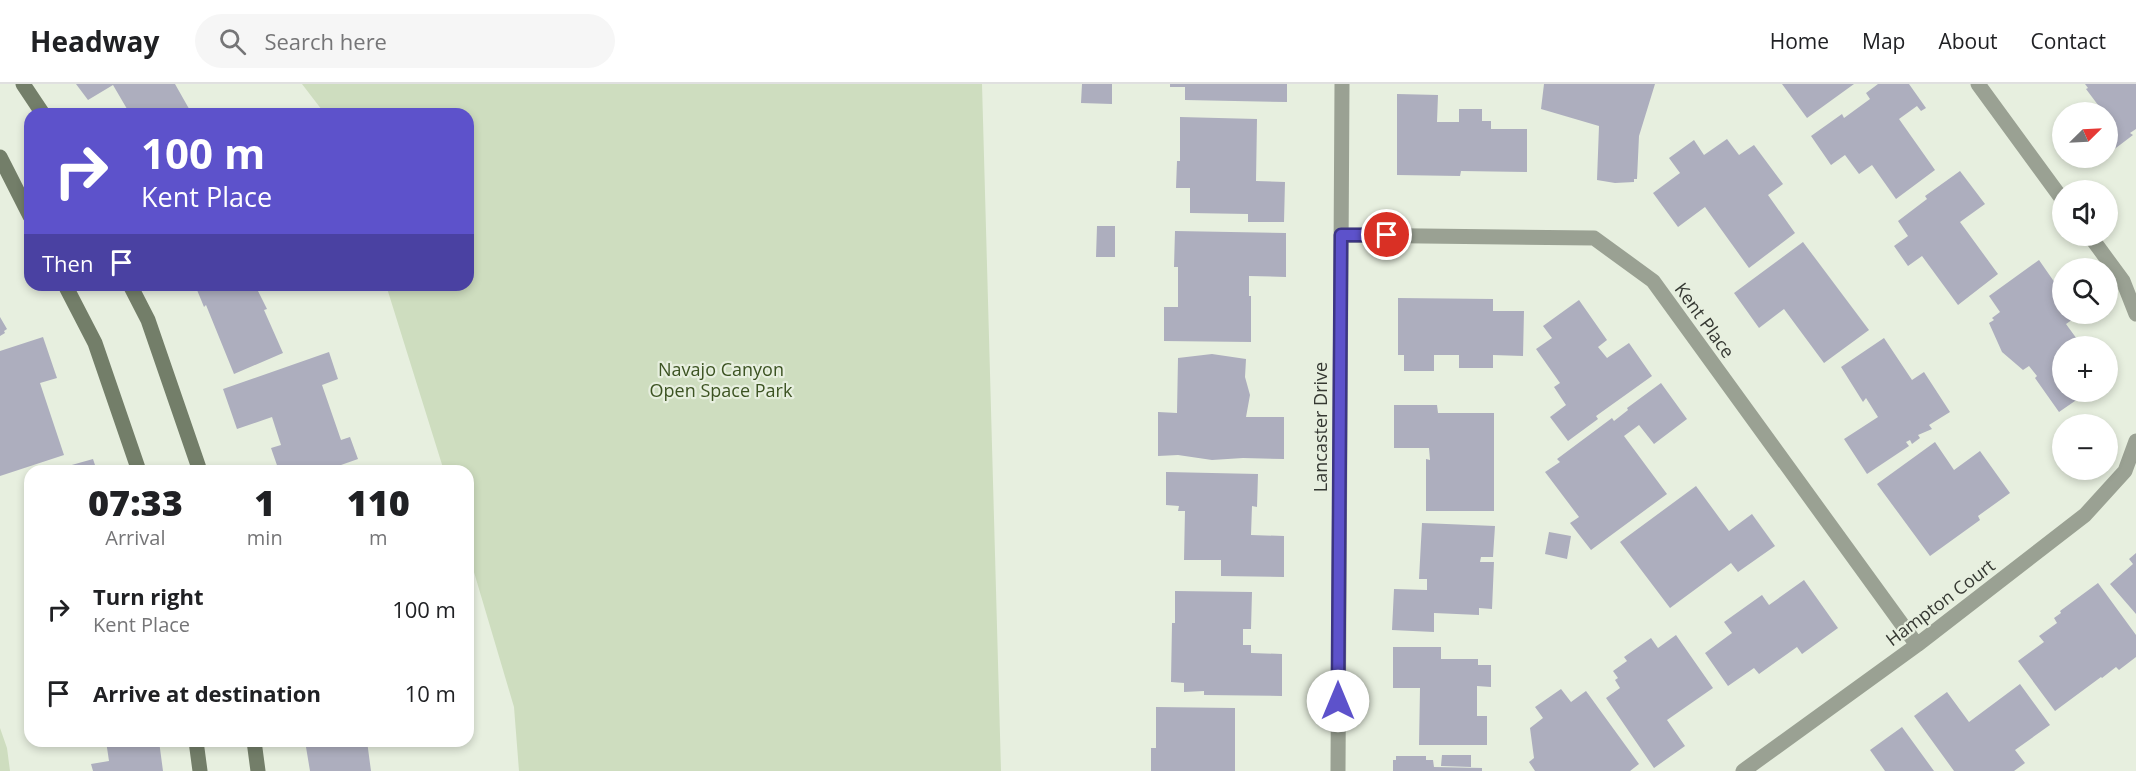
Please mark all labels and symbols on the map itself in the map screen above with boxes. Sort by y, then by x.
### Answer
north arrow [2052,102,2118,168]
pin [1361,209,1412,260]
street label: Kent Place [1670,278,1740,362]
park label: Navajo Canyon Open Space Park [650,357,793,402]
street label: Lancaster Drive [1308,362,1332,492]
street label: Hampton Court [1881,553,1999,651]
position arrow [1306,669,1370,733]

